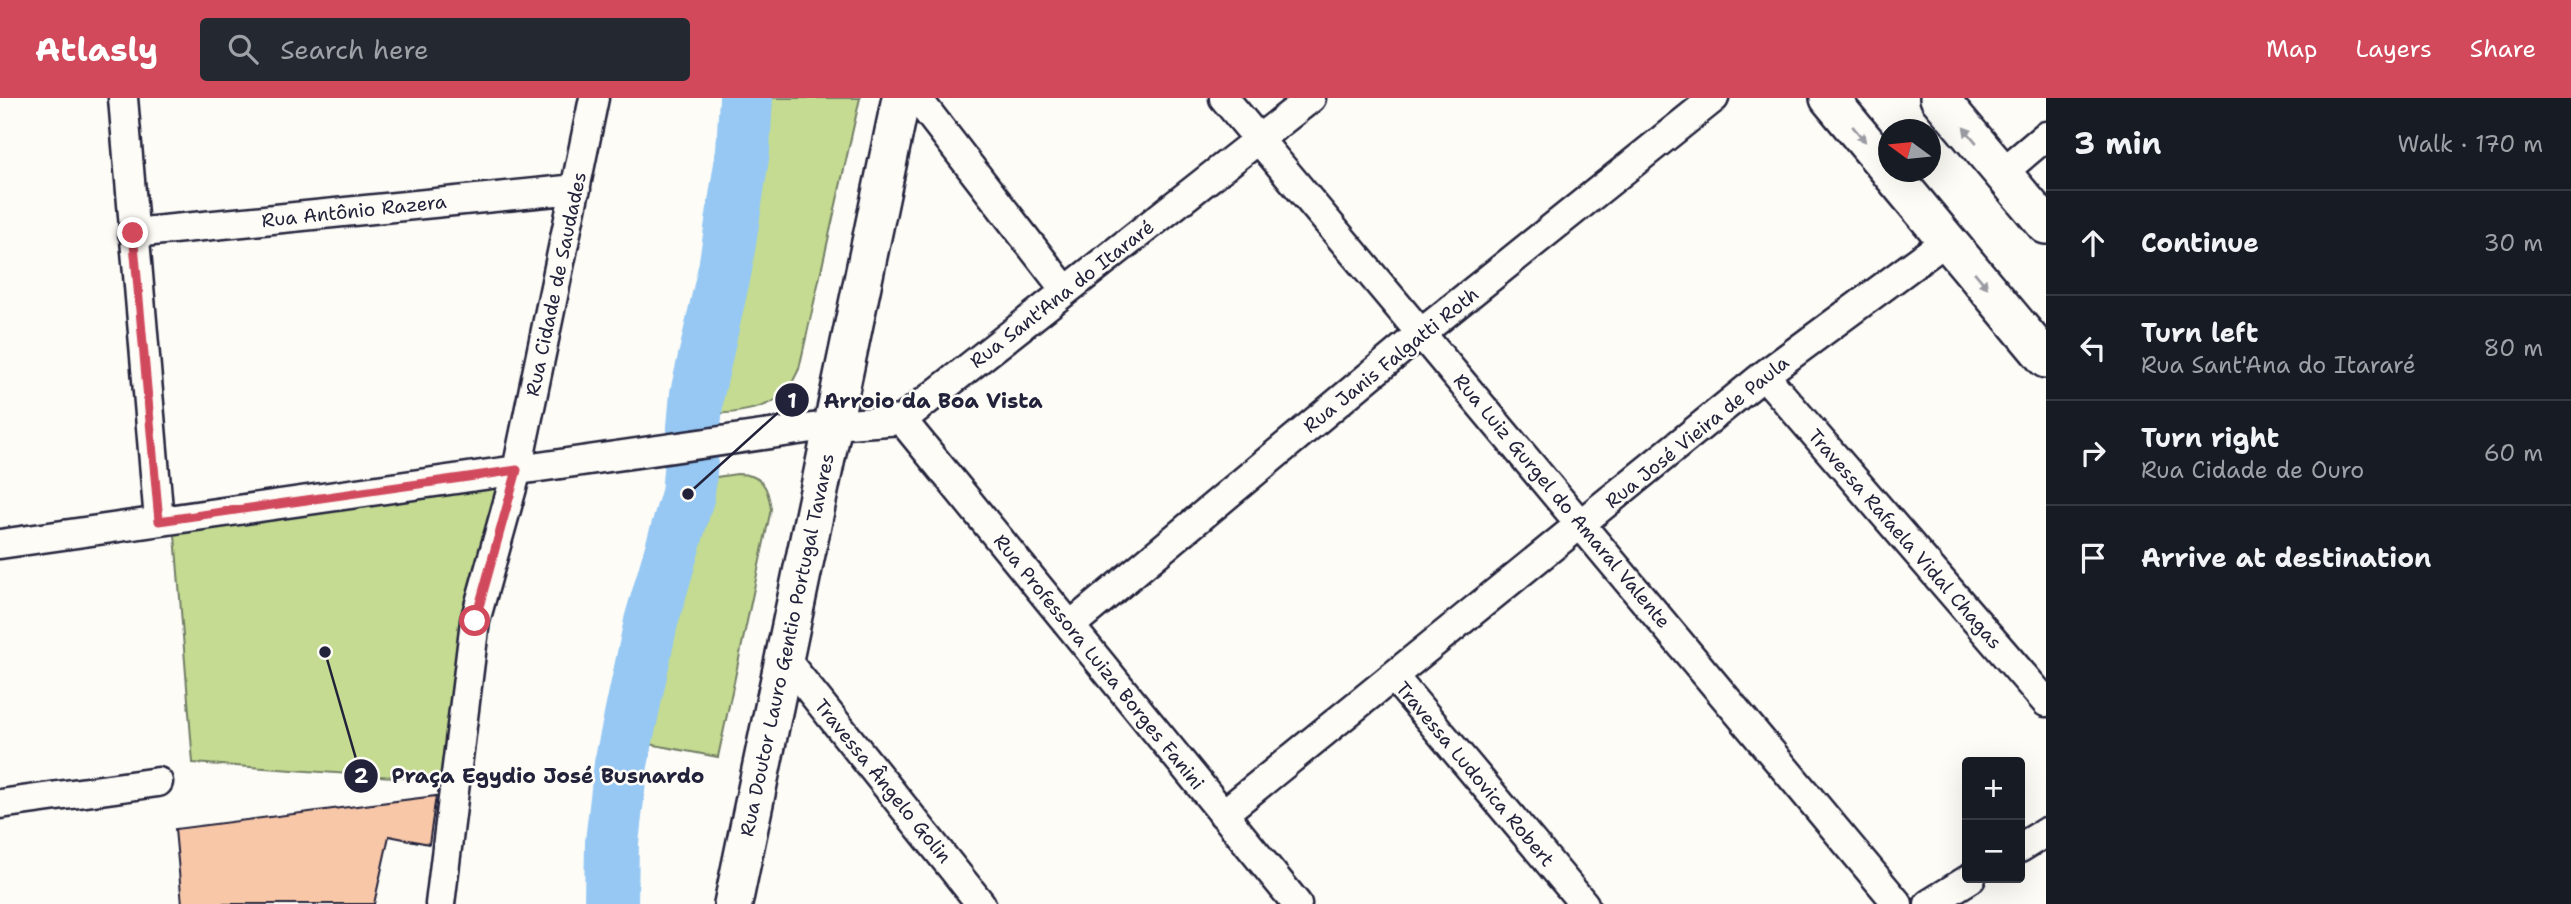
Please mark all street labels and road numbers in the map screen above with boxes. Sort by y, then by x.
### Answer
street label: Rua Cidade de Saudades [520,170,592,398]
street label: Rua Antônio Razera [260,189,448,233]
street label: Rua Sant'Ana do Itararé [965,214,1159,374]
street label: Rua Janis Falgatti Roth [1298,281,1484,439]
street label: Rua José Vieira de Paula [1600,350,1794,514]
street label: Rua Luiz Gurgel do Amaral Valente [1448,369,1676,633]
street label: Travessa Rafaela Vidal Chagas [1802,424,2008,654]
street label: Rua Doutor Lauro Gentio Portugal Tavares [734,451,840,839]
street label: Rua Professora Luiza Borges Fanini [988,529,1210,795]
street label: Travessa Ludovica Robert [1390,676,1560,872]
street label: Travessa Ângelo Golin [809,693,958,868]

